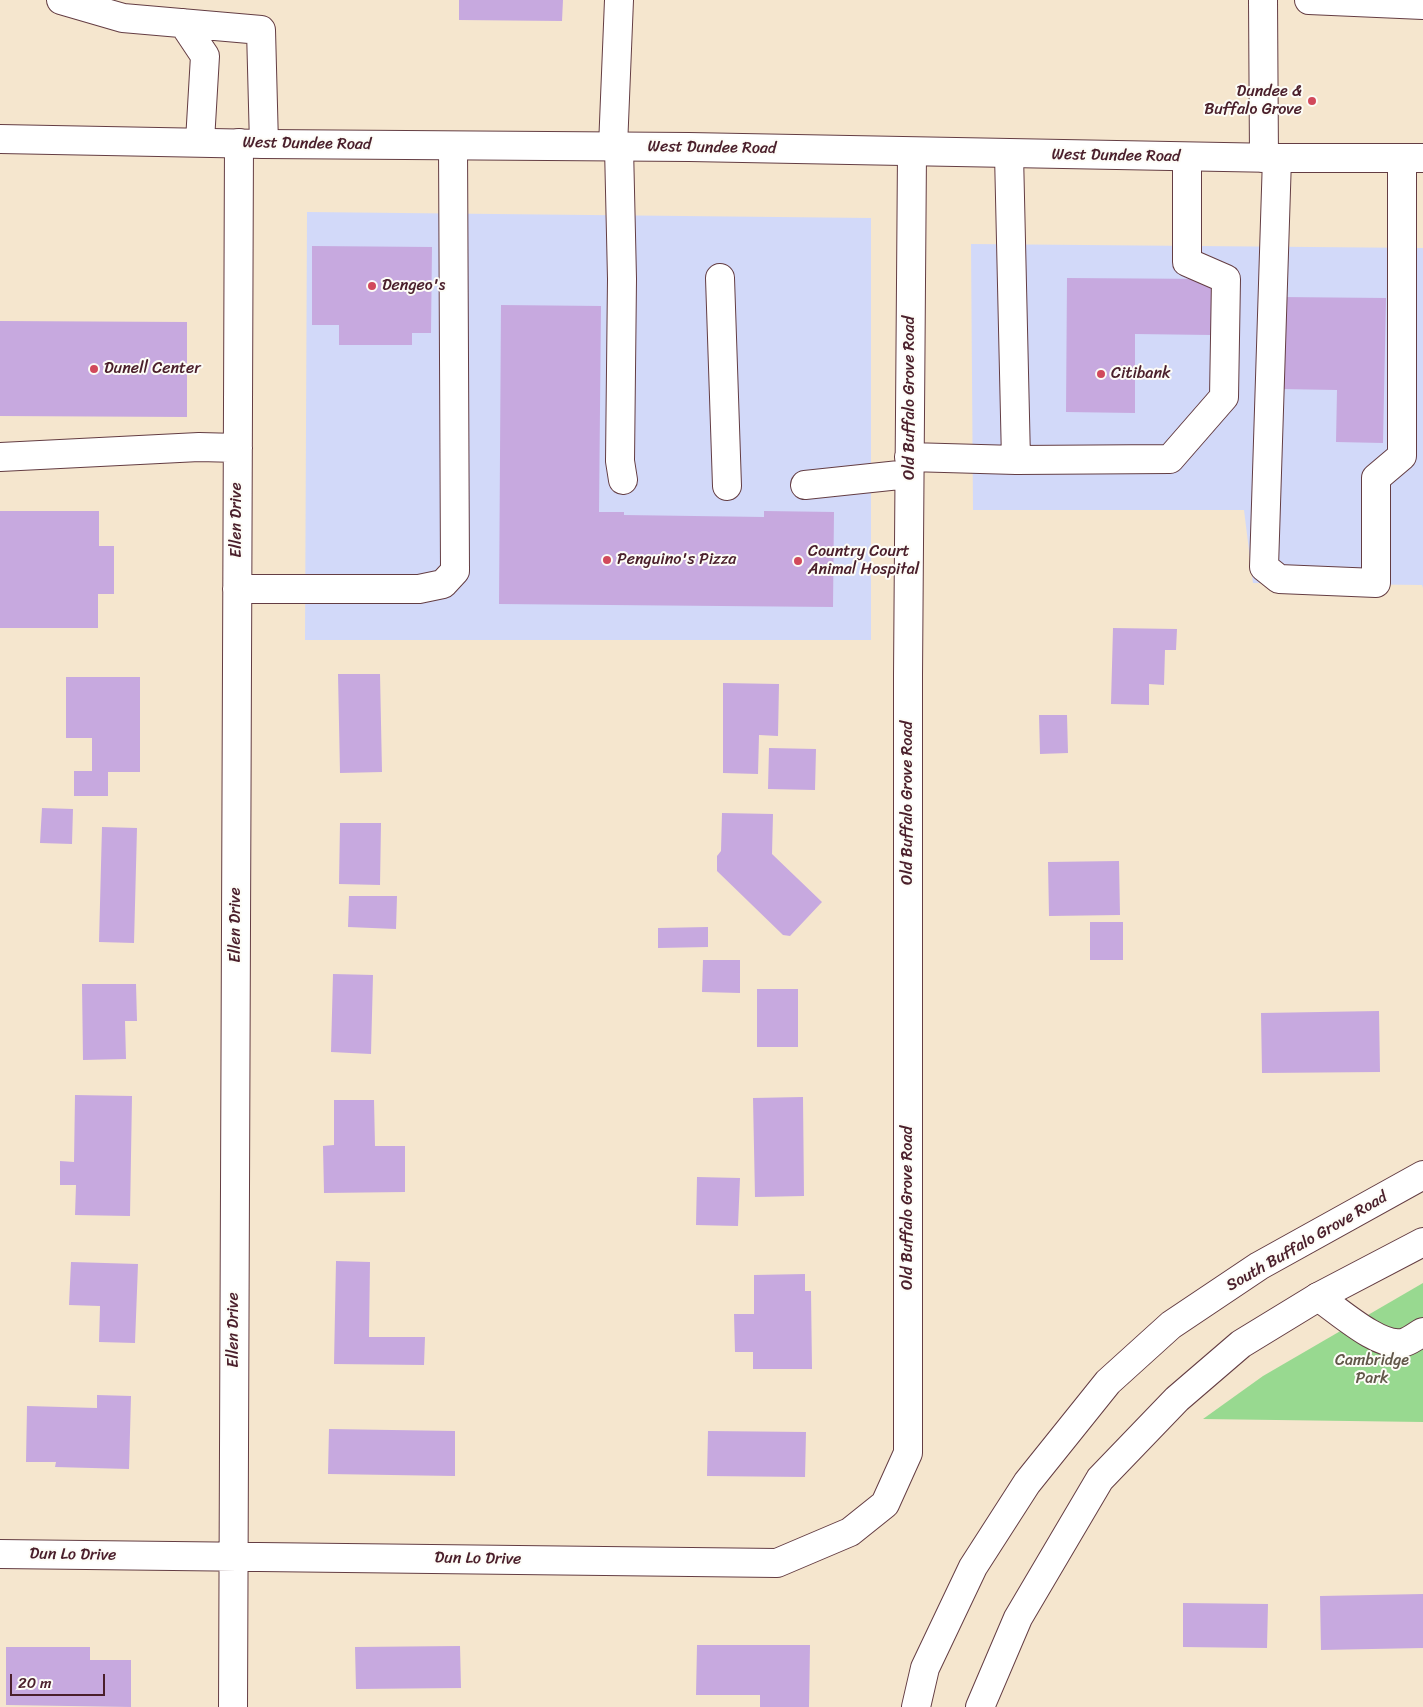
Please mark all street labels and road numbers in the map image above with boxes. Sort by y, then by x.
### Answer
street label: West Dundee Road [243,133,371,155]
street label: West Dundee Road [648,137,776,159]
street label: West Dundee Road [1052,145,1180,167]
street label: Old Buffalo Grove Road [900,316,920,480]
street label: Ellen Drive [227,482,247,558]
street label: Old Buffalo Grove Road [898,721,918,885]
street label: Ellen Drive [226,887,246,963]
street label: Old Buffalo Grove Road [898,1126,918,1290]
street label: South Buffalo Grove Road [1223,1188,1391,1296]
street label: Ellen Drive [224,1292,244,1368]
street label: Dun Lo Drive [29,1545,117,1565]
street label: Dun Lo Drive [434,1549,522,1569]

